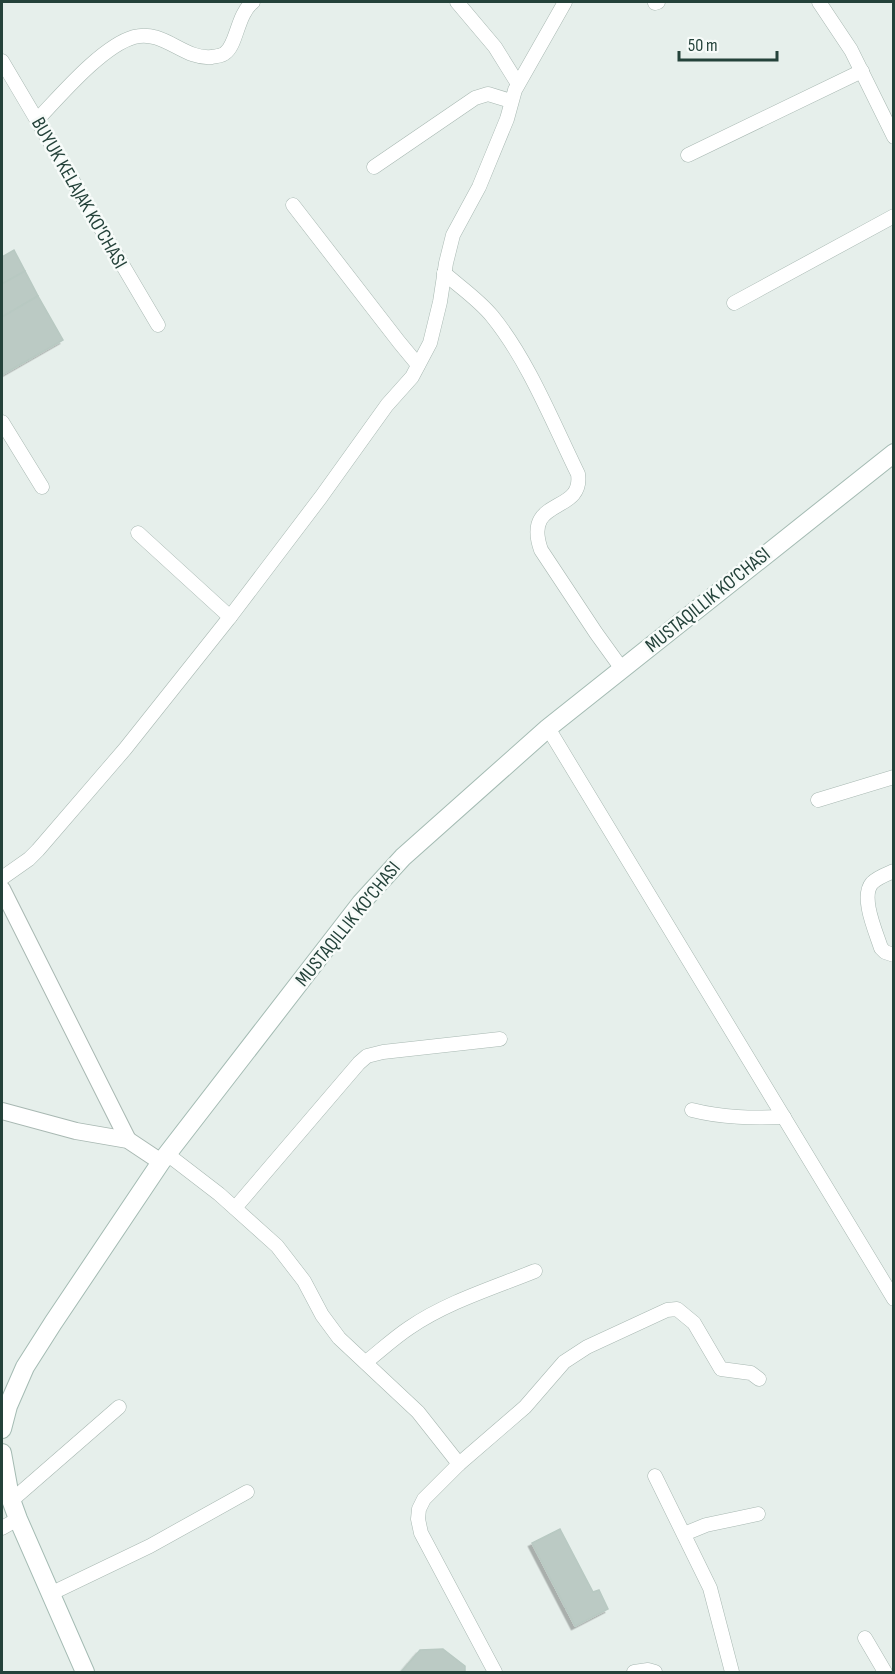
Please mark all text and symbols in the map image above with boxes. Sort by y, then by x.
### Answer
scale bar [679,24,776,62]
text: 50 m [688,35,718,56]
street label: BUYUK KELAJAK KO'CHASI [26,113,132,273]
street label: MUSTAQILLIK KO’CHASI [641,542,775,658]
street label: MUSTAQILLIK KO’CHASI [290,857,406,991]

